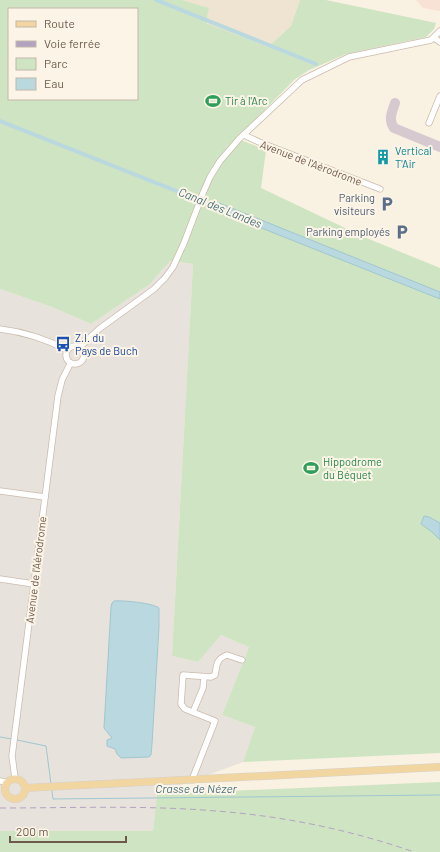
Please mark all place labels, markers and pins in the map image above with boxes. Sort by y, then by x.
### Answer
sports icon: Tir à l'Arc [204,92,222,110]
place label: Tir à l'Arc [225,94,268,107]
place label: Vertical T'Air [395,144,432,170]
building icon: Vertical T'Air [374,148,392,166]
place label: Parking visiteurs [334,191,375,217]
parking icon: Parking visiteurs [378,195,396,213]
parking icon: Parking employés [393,223,411,241]
place label: Parking employés [306,225,390,238]
place label: Z.I. du Pays de Buch [75,331,138,357]
bus stop icon: Z.I. du Pays de Buch [54,335,72,353]
place label: Hippodrome du Béquet [323,455,382,481]
sports icon: Hippodrome du Béquet [302,459,320,477]

